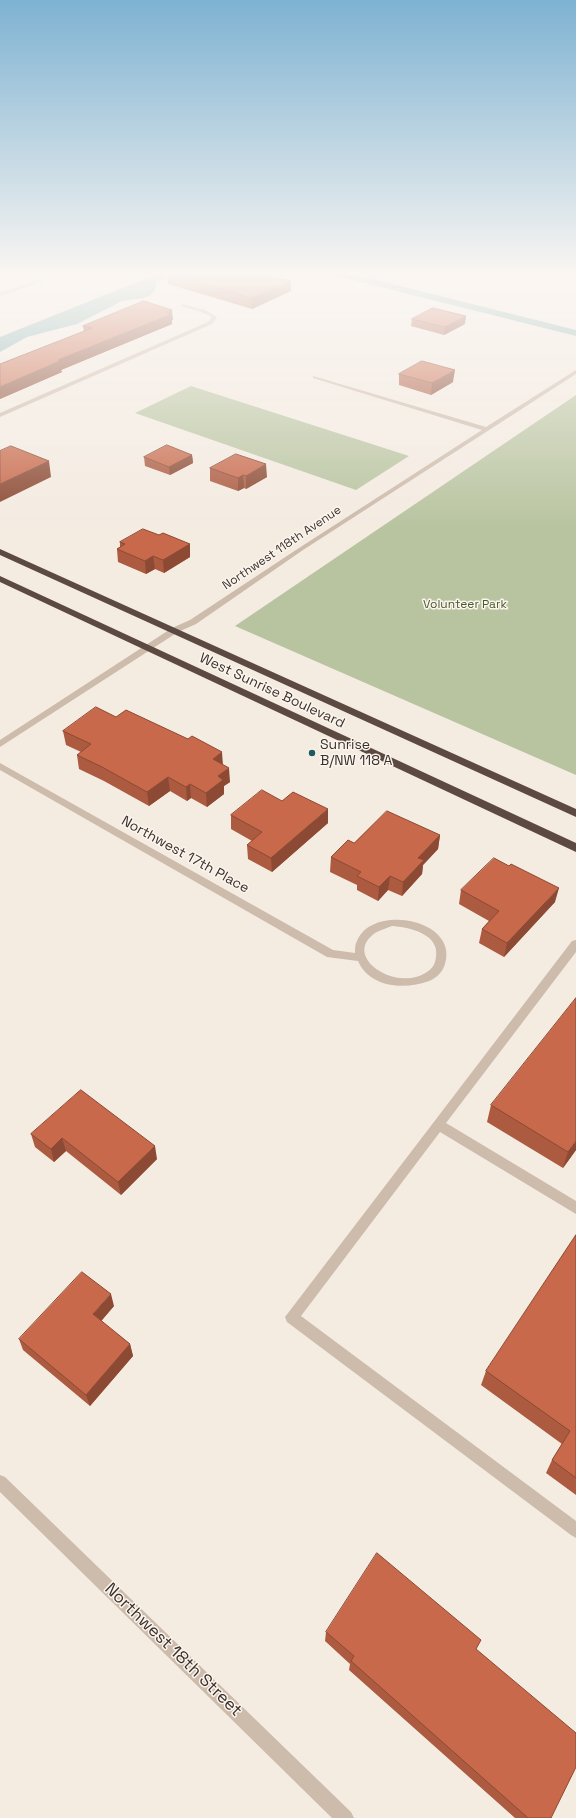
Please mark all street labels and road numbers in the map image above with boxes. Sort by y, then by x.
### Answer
street label: Northwest 118th Avenue [220,503,344,593]
street label: West Sunrise Boulevard [197,650,347,732]
street label: Northwest 17th Place [118,813,252,897]
street label: Northwest 18th Street [100,1579,246,1721]

